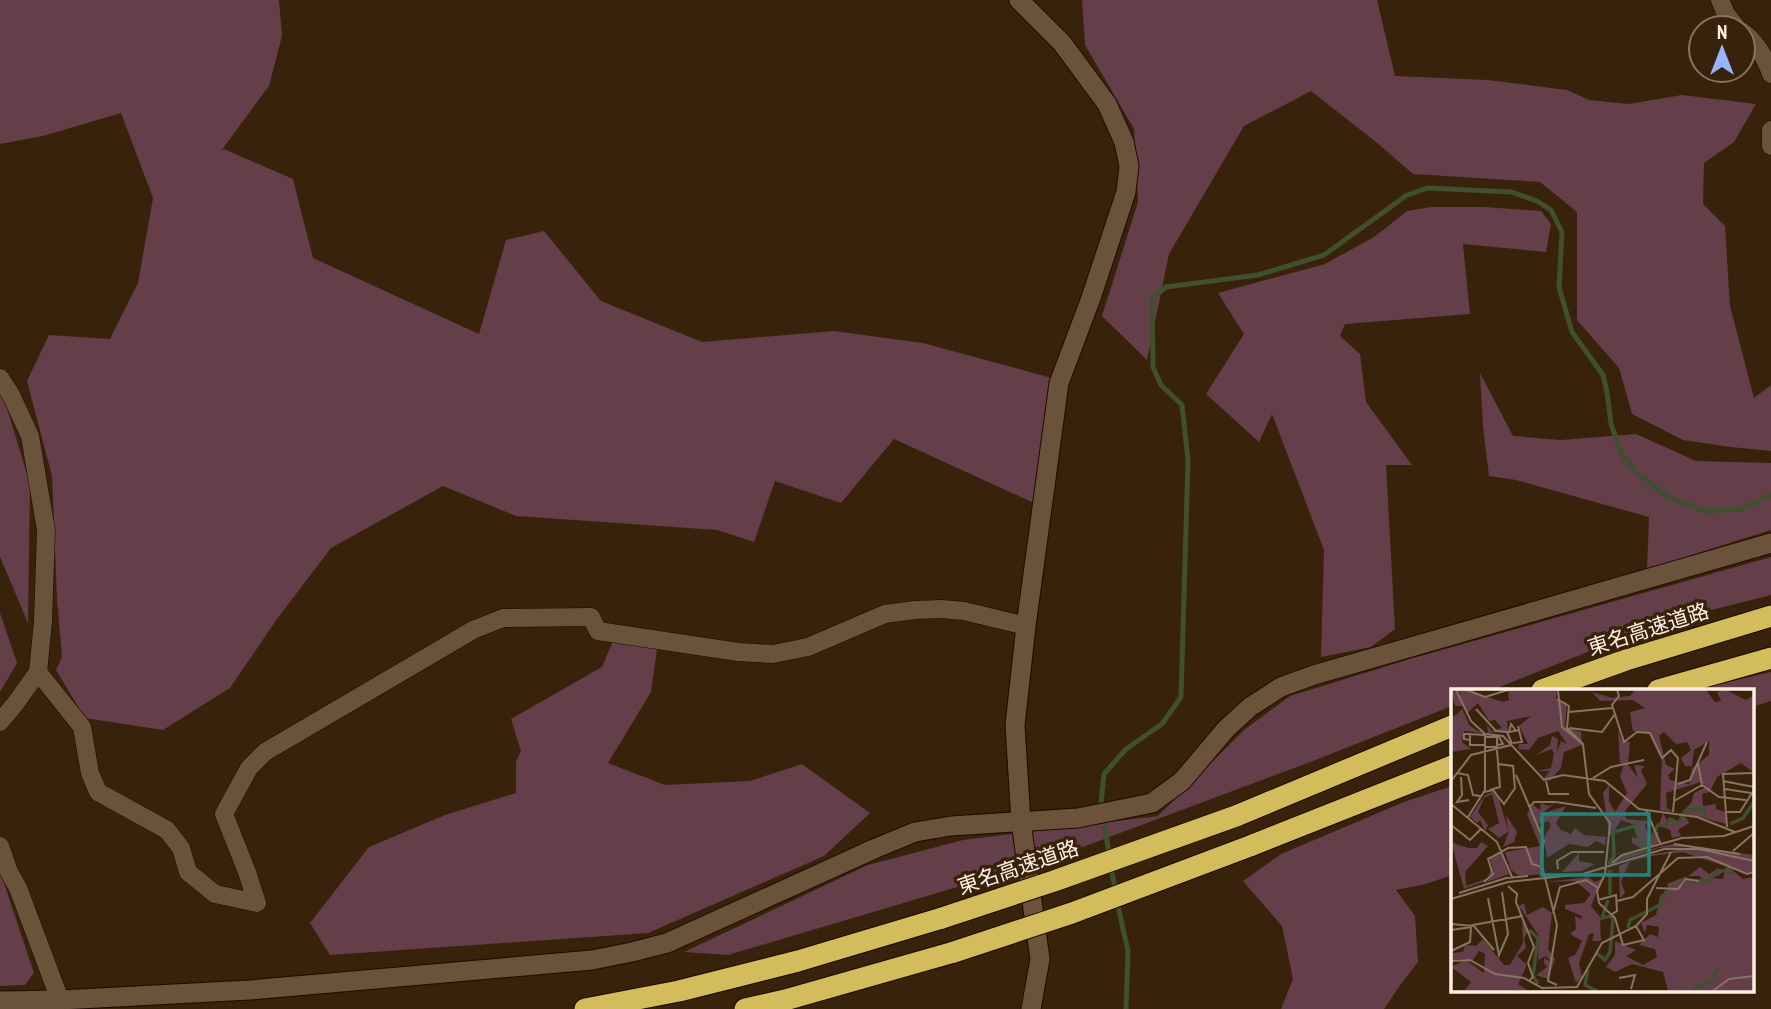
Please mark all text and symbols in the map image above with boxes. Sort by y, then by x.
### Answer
north arrow [1687,14,1757,84]
text: N [1717,20,1727,44]
street label: 東名高速道路 [1584,597,1712,661]
inset map [1451,689,1754,992]
street label: 東名高速道路 [954,834,1082,900]

